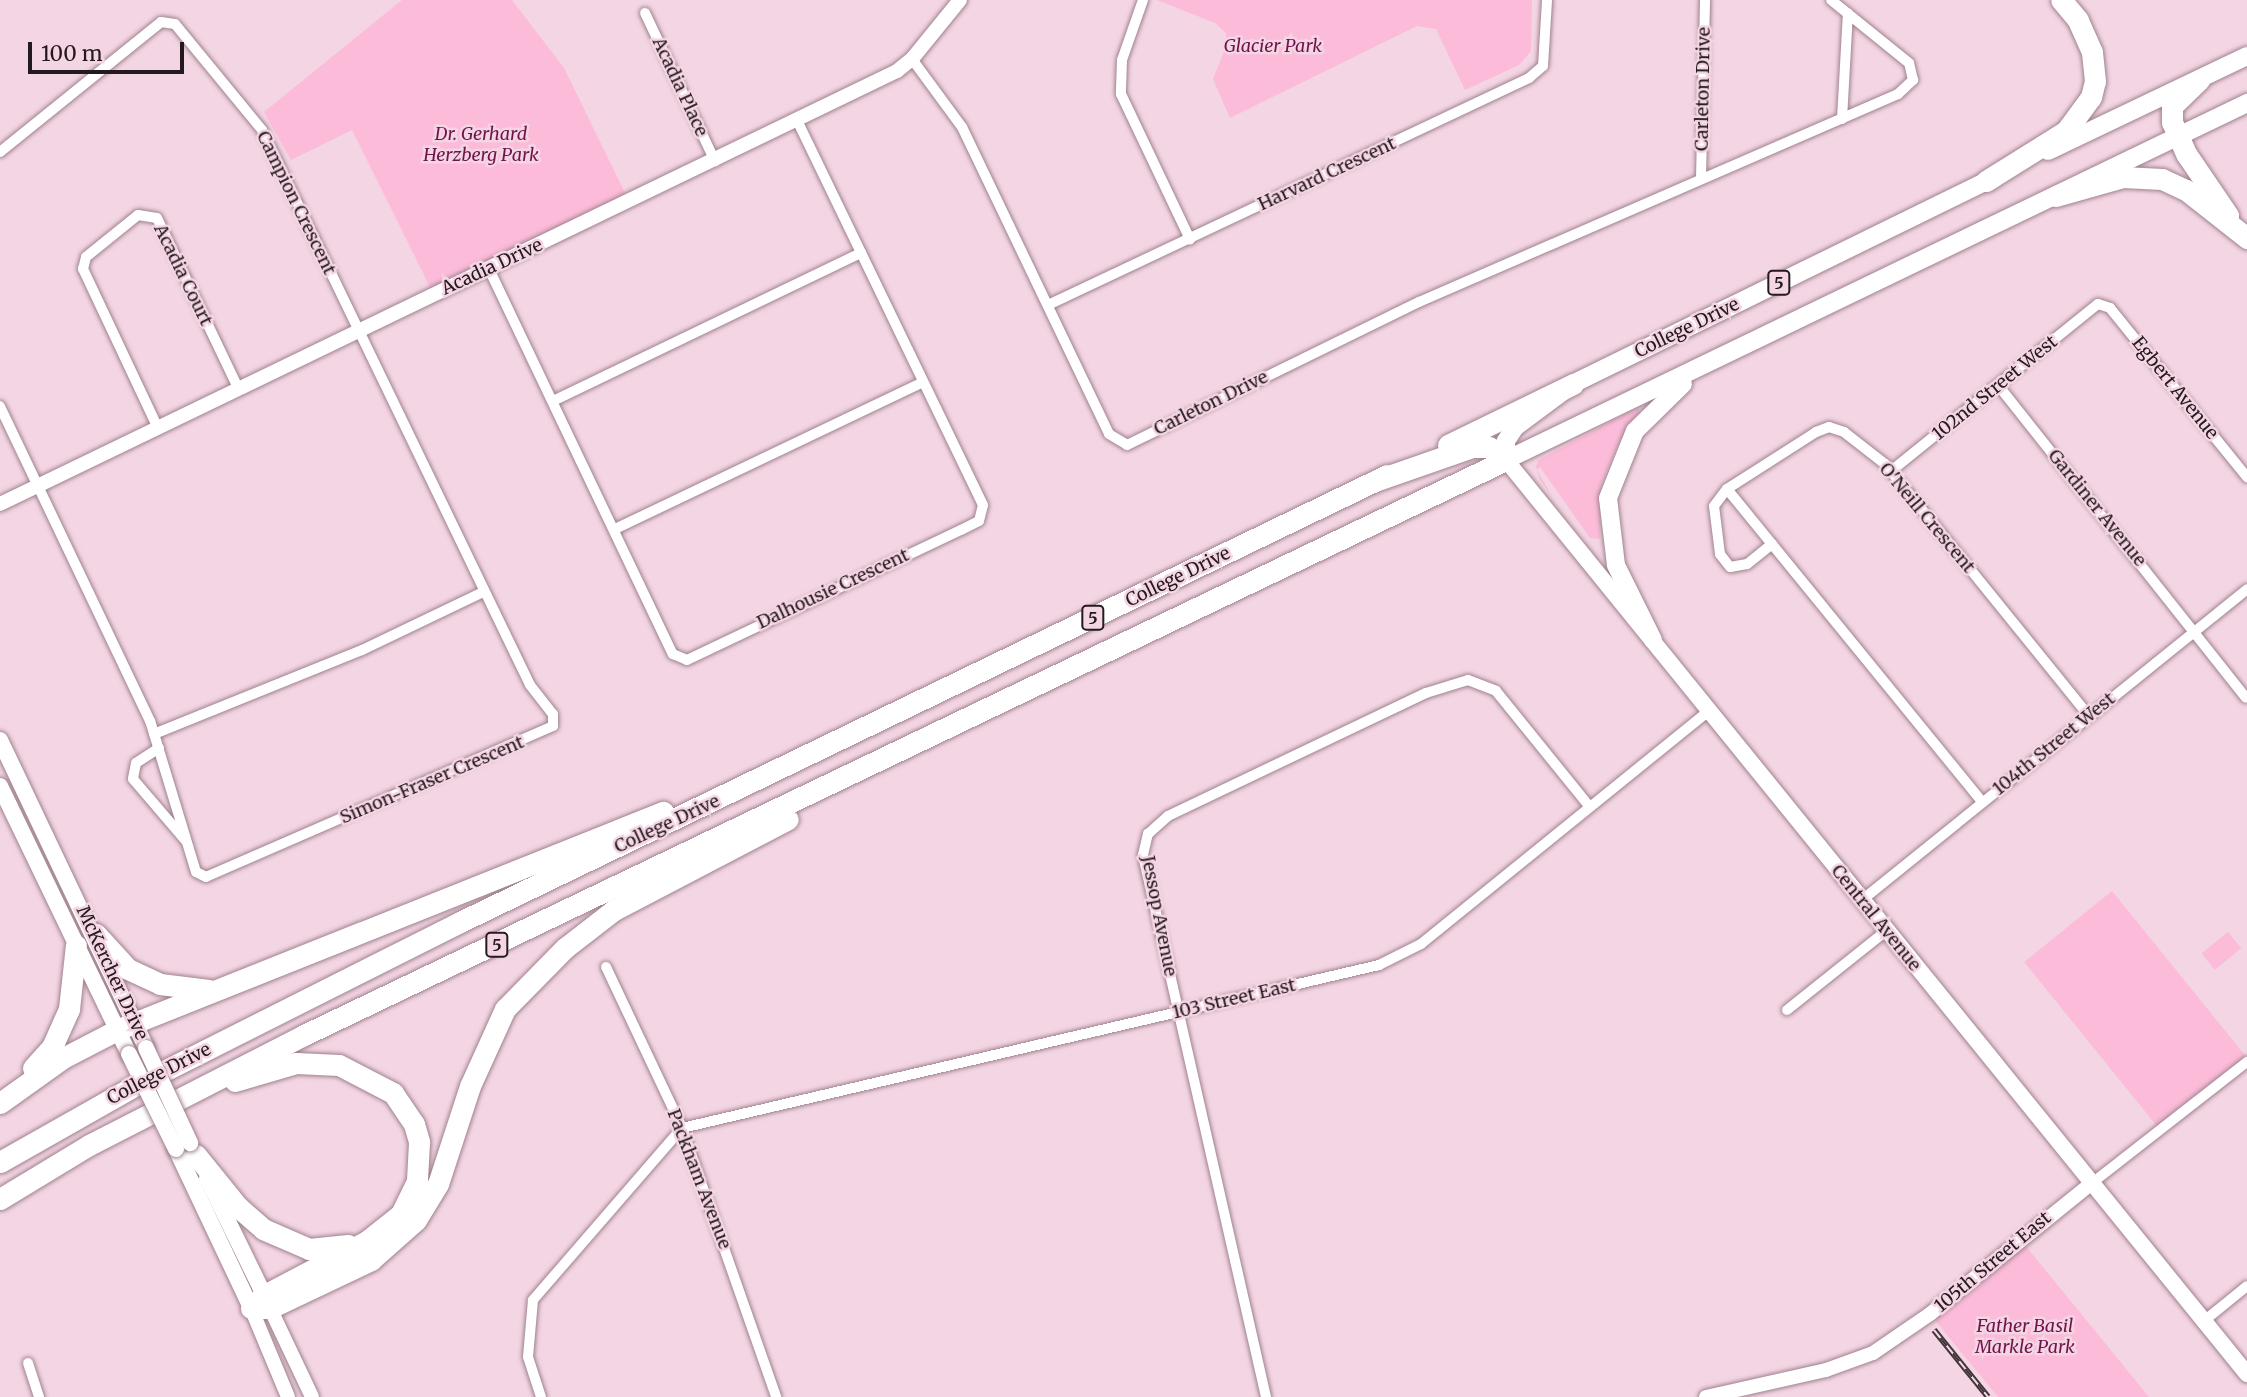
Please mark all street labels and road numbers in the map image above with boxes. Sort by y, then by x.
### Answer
street label: Carleton Drive [1691,27,1715,151]
street label: Acadia Place [648,34,712,140]
street label: Campion Crescent [252,128,340,278]
street label: Harvard Crescent [1255,133,1399,215]
street label: Acadia Court [149,221,217,329]
street label: Acadia Drive [438,234,546,300]
road number: 5 [1767,270,1791,296]
street label: College Drive [1631,293,1743,363]
street label: 102nd Street West [1928,331,2062,445]
street label: Egbert Avenue [2127,333,2223,443]
street label: Carleton Drive [1150,366,1272,440]
street label: Gardiner Avenue [2043,445,2151,571]
street label: O'Neill Crescent [1875,459,1979,577]
street label: College Drive [1122,542,1234,612]
street label: Dalhousie Crescent [754,544,912,634]
road number: 5 [1081,606,1105,631]
street label: 104th Street West [1989,688,2119,800]
street label: Simon-Fraser Crescent [337,731,527,829]
street label: College Drive [611,790,723,858]
street label: Jessop Avenue [1137,854,1181,978]
street label: Central Avenue [1827,861,1925,975]
street label: McKercher Drive [72,903,152,1043]
road number: 5 [485,932,509,958]
street label: 103 Street East [1170,974,1298,1024]
street label: College Drive [103,1039,215,1109]
street label: Packham Avenue [662,1106,736,1252]
street label: 105th Street East [1931,1207,2055,1317]

